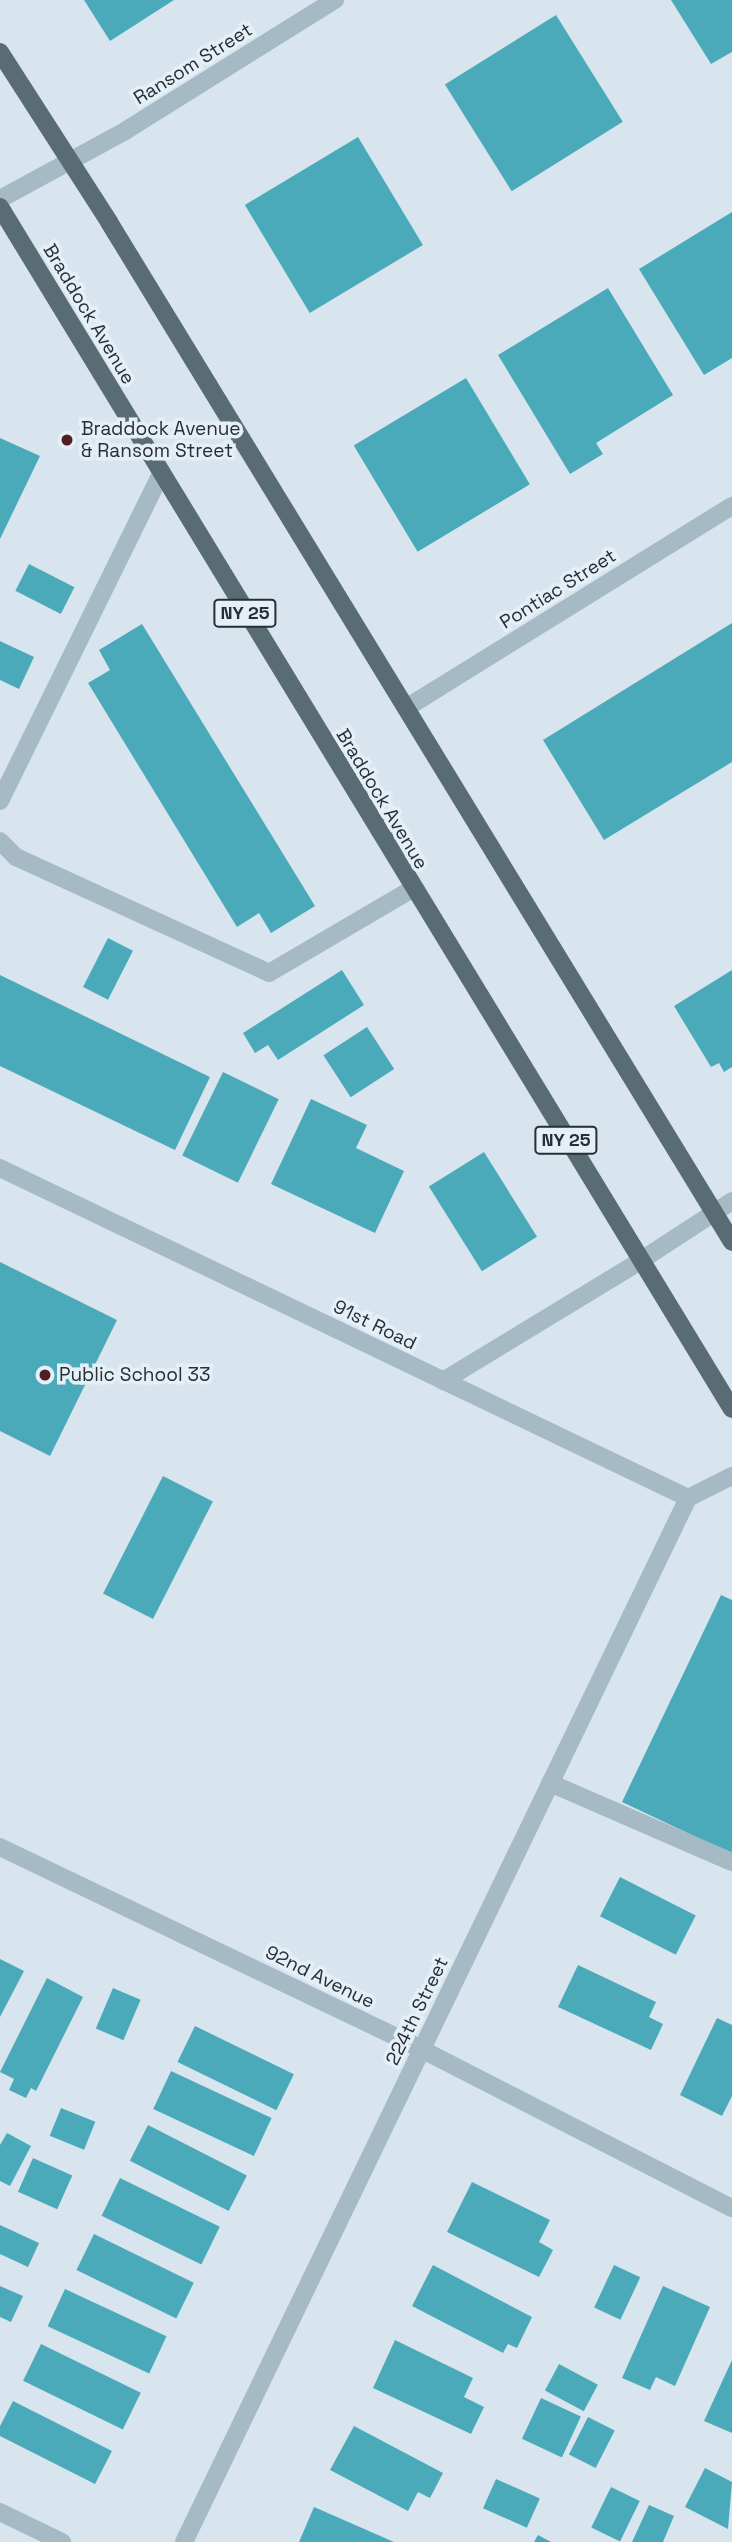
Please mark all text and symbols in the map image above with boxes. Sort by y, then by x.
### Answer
street label: Ransom Street [129,18,257,110]
street label: Braddock Avenue [38,240,140,388]
place label: Braddock Avenue & Ransom Street [81,418,241,462]
marker: Braddock Avenue & Ransom Street [59,432,75,448]
street label: Pontiac Street [496,544,620,634]
road number: NY 25 [212,598,278,628]
street label: Braddock Avenue [331,725,433,873]
road number: NY 25 [533,1126,599,1154]
street label: 91st Road [330,1295,420,1355]
place label: Public School 33 [59,1364,210,1386]
marker: Public School 33 [37,1367,53,1383]
street label: 92nd Avenue [262,1941,378,2013]
street label: 224th Street [381,1953,453,2069]

